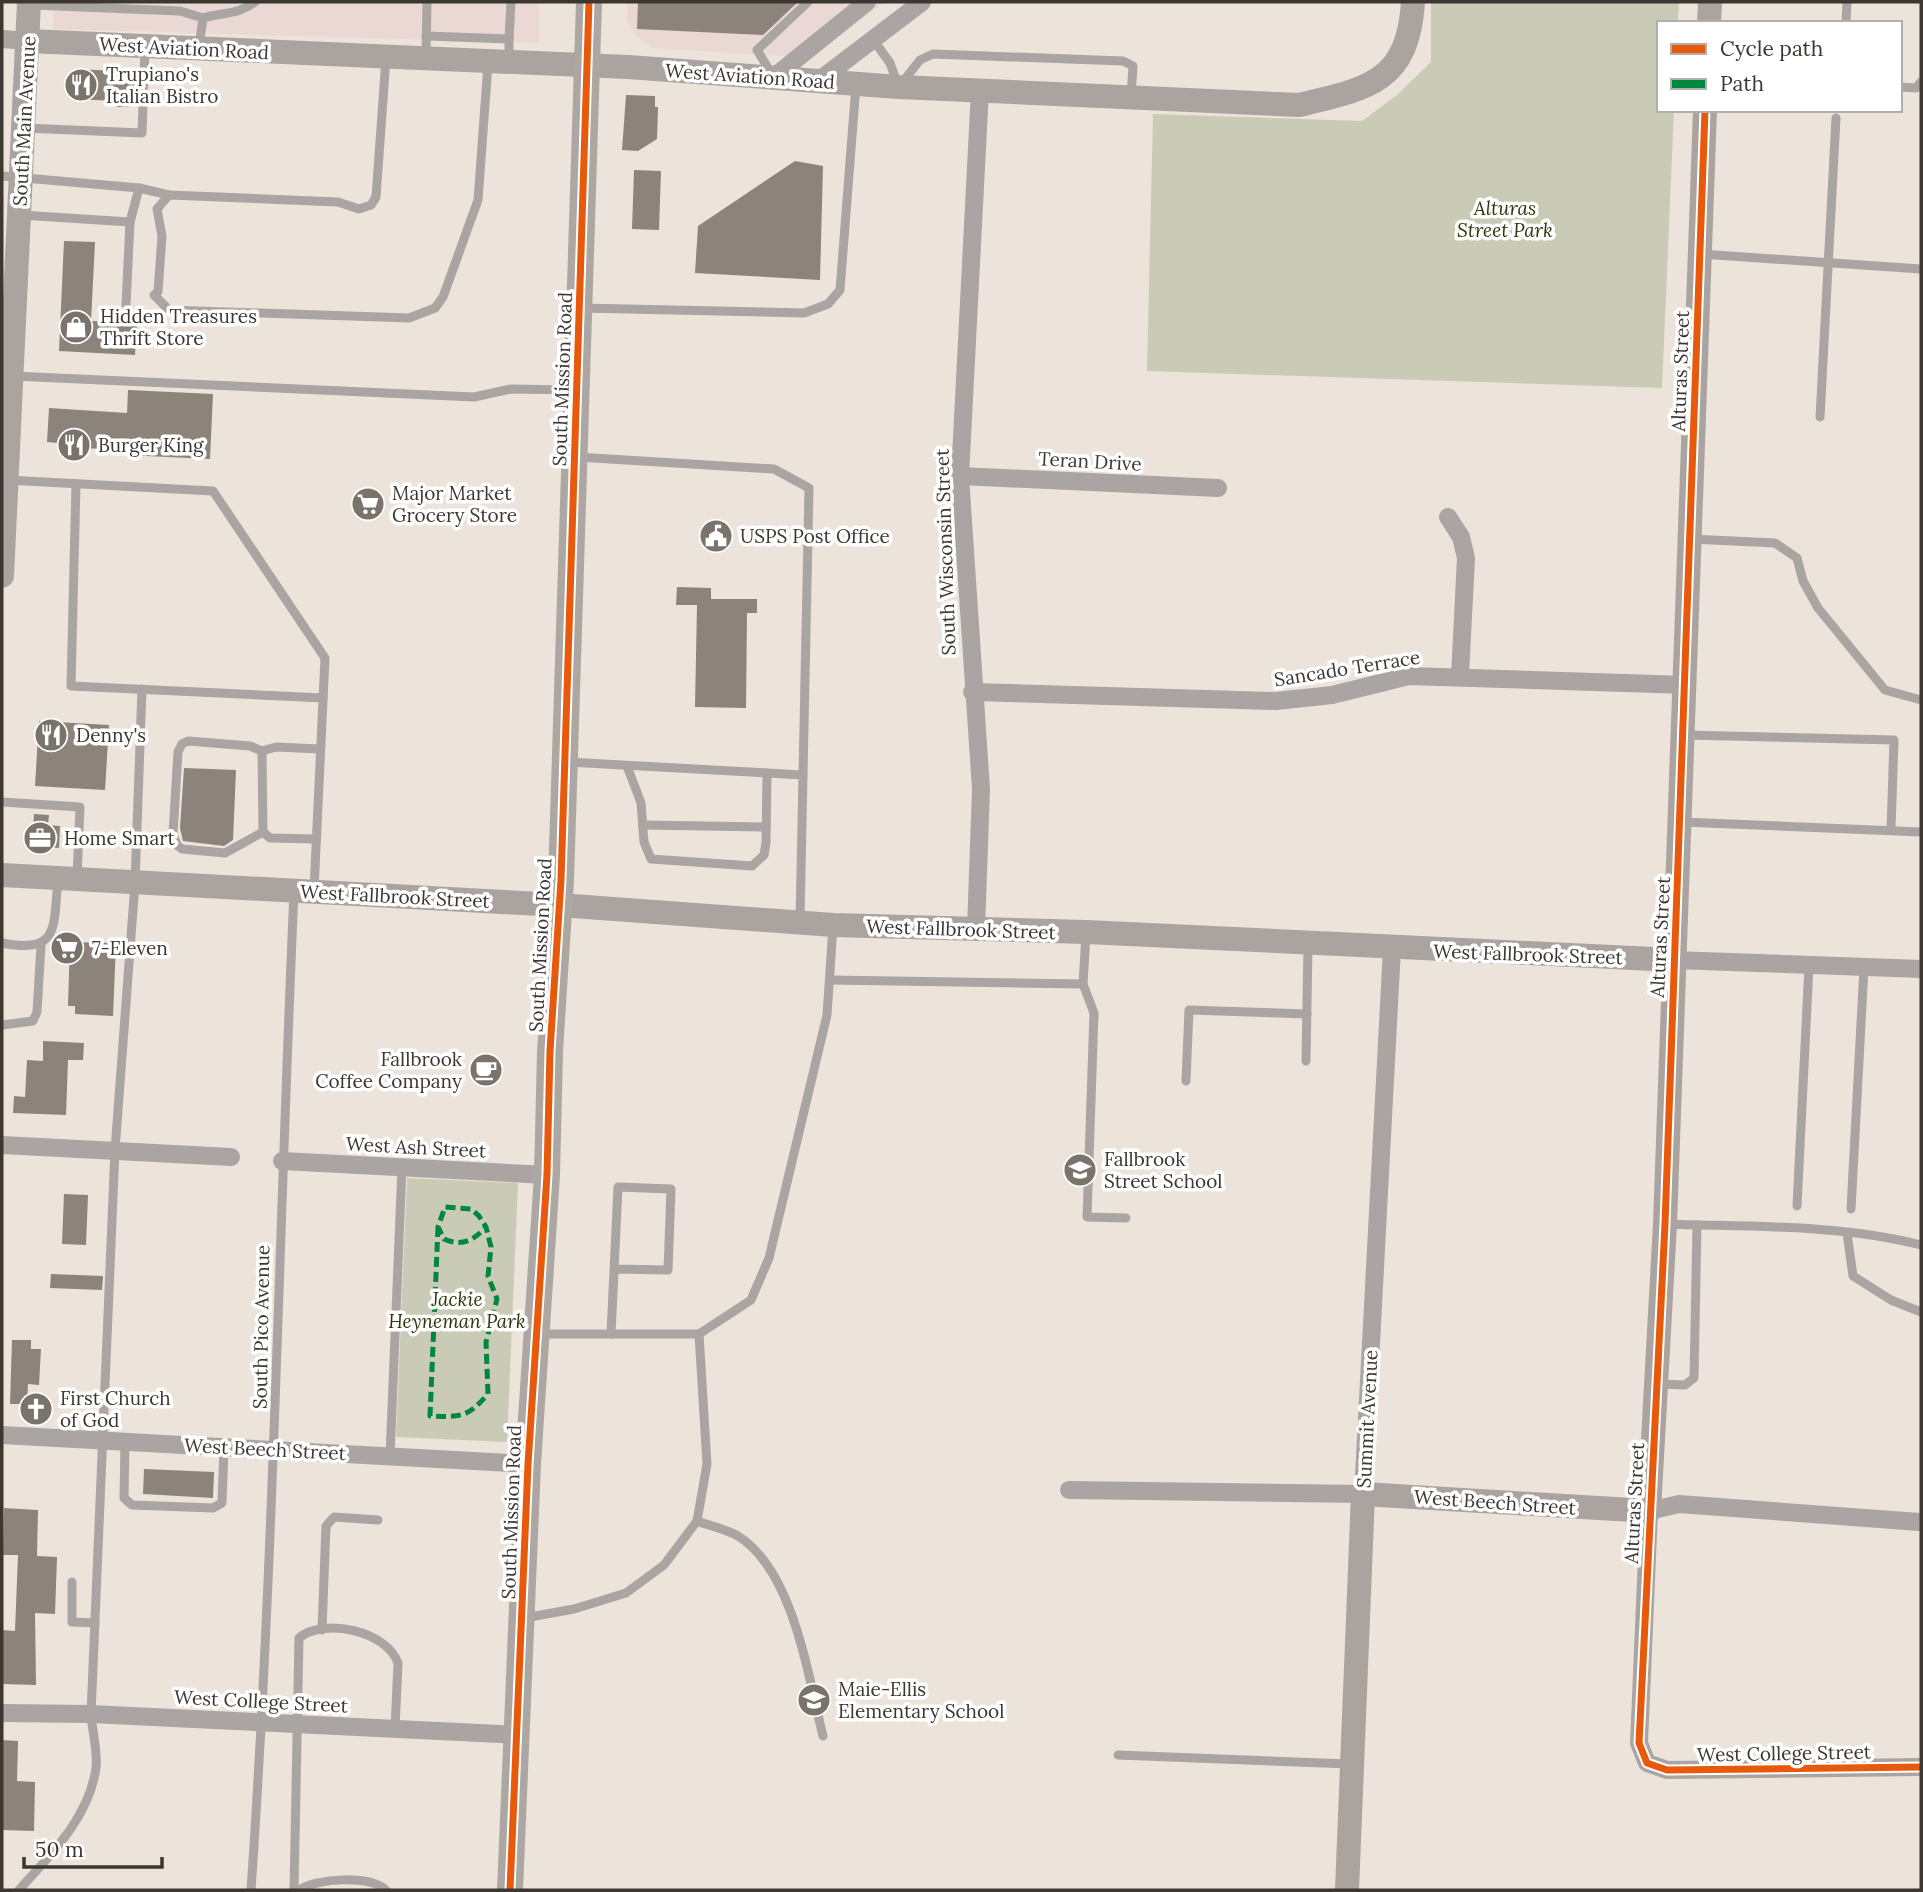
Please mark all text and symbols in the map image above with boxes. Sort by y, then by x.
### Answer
legend [1657,21,1902,112]
street label: West Aviation Road [98,32,270,64]
street label: South Main Avenue [8,35,40,207]
text: Cycle path [1720,35,1823,62]
street label: West Aviation Road [664,58,836,94]
place label: Trupiano's Italian Bistro [106,62,218,108]
restaurant icon: Trupiano's Italian Bistro [62,66,100,104]
text: Path [1720,70,1764,97]
park label: Alturas Street Park [1457,196,1553,242]
street label: South Mission Road [547,291,577,467]
place label: Hidden Treasures Thrift Store [100,304,257,350]
shop icon: Hidden Treasures Thrift Store [57,308,95,346]
street label: Alturas Street [1666,309,1694,433]
restaurant icon: Burger King [55,426,93,464]
place label: Burger King [98,433,204,457]
street label: Teran Drive [1038,446,1142,476]
street label: South Wisconsin Street [929,448,961,656]
place label: Major Market Grocery Store [392,481,517,527]
supermarket icon: Major Market Grocery Store [349,485,387,523]
public building icon: USPS Post Office [697,517,735,555]
place label: USPS Post Office [740,524,890,548]
street label: Sancado Terrace [1272,645,1422,691]
restaurant icon: Denny's [32,716,70,754]
place label: Denny's [76,723,146,747]
office icon: Home Smart [21,819,59,857]
place label: Home Smart [64,826,176,850]
street label: South Mission Road [523,857,557,1033]
street label: Alturas Street [1645,875,1675,999]
street label: West Fallbrook Street [300,879,491,913]
street label: West Fallbrook Street [866,914,1057,944]
supermarket icon: 7-Eleven [48,929,86,967]
place label: 7-Eleven [92,936,168,960]
street label: West Fallbrook Street [1433,939,1624,969]
place label: Fallbrook Coffee Company [315,1047,463,1093]
cafe icon: Fallbrook Coffee Company [467,1051,505,1089]
street label: West Ash Street [345,1131,487,1163]
place label: Fallbrook Street School [1104,1147,1223,1193]
school or university icon: Fallbrook Street School [1061,1151,1099,1189]
street label: South Pico Avenue [248,1245,274,1409]
park label: Jackie Heyneman Park [388,1287,526,1333]
street label: Summit Avenue [1351,1349,1383,1489]
place label: First Church of God [60,1386,171,1432]
church icon: First Church of God [17,1390,55,1428]
street label: South Mission Road [496,1424,526,1600]
street label: West Beech Street [183,1433,347,1465]
street label: Alturas Street [1619,1441,1649,1565]
street label: West Beech Street [1413,1484,1577,1520]
place label: Maie-Ellis Elementary School [838,1677,1004,1723]
school or university icon: Maie-Ellis Elementary School [795,1681,833,1719]
street label: West College Street [173,1684,349,1718]
street label: West College Street [1697,1739,1872,1767]
scale bar [24,1826,163,1870]
text: 50 m [35,1836,84,1863]

